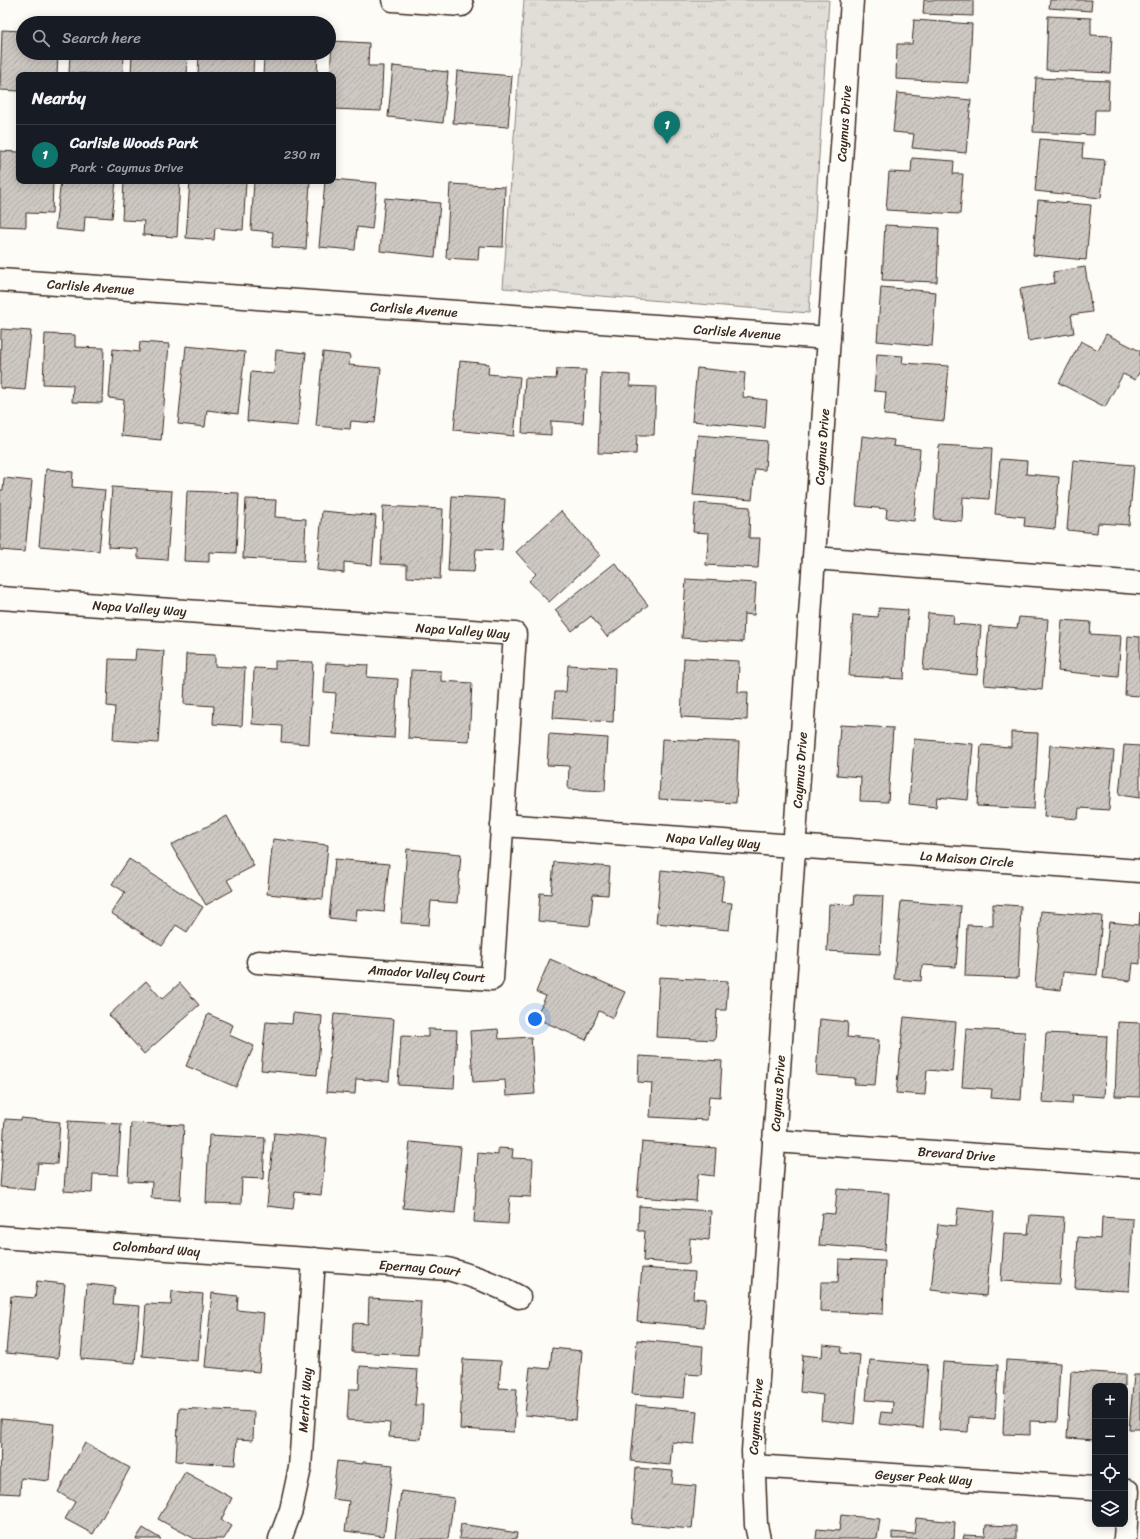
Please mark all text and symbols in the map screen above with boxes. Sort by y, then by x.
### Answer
search box [16,16,336,60]
text: Search here [62,25,141,51]
icon: search [30,27,52,49]
text: Nearby [32,83,86,113]
street label: Caymus Drive [830,84,858,162]
pin: 1 [654,111,680,144]
text: Carlisle Woods Park [70,130,198,156]
text: 1 [42,143,48,166]
text: 230 m [284,143,320,166]
text: Park · Caymus Drive [70,156,183,179]
street label: Carlisle Avenue [46,272,135,301]
street label: Carlisle Avenue [369,295,458,324]
street label: Carlisle Avenue [693,318,782,347]
street label: Caymus Drive [808,407,836,486]
street label: Napa Valley Way [92,594,188,623]
street label: Napa Valley Way [415,616,511,646]
street label: Caymus Drive [786,731,814,809]
street label: Napa Valley Way [666,826,761,856]
street label: La Maison Circle [919,844,1014,874]
street label: Amador Valley Court [367,958,487,989]
your location [525,1009,545,1029]
street label: Caymus Drive [764,1054,792,1132]
street label: Brevard Drive [917,1140,996,1168]
street label: Colombard Way [112,1234,201,1263]
street label: Epernay Court [378,1253,464,1284]
street label: Merlot Way [291,1367,319,1433]
street label: Caymus Drive [742,1377,770,1455]
map controls [1092,1383,1128,1527]
button: + [1092,1383,1128,1419]
button: − [1092,1419,1128,1455]
button: locate [1092,1455,1128,1491]
street label: Geyser Peak Way [874,1463,973,1492]
button: layers [1092,1491,1128,1527]

